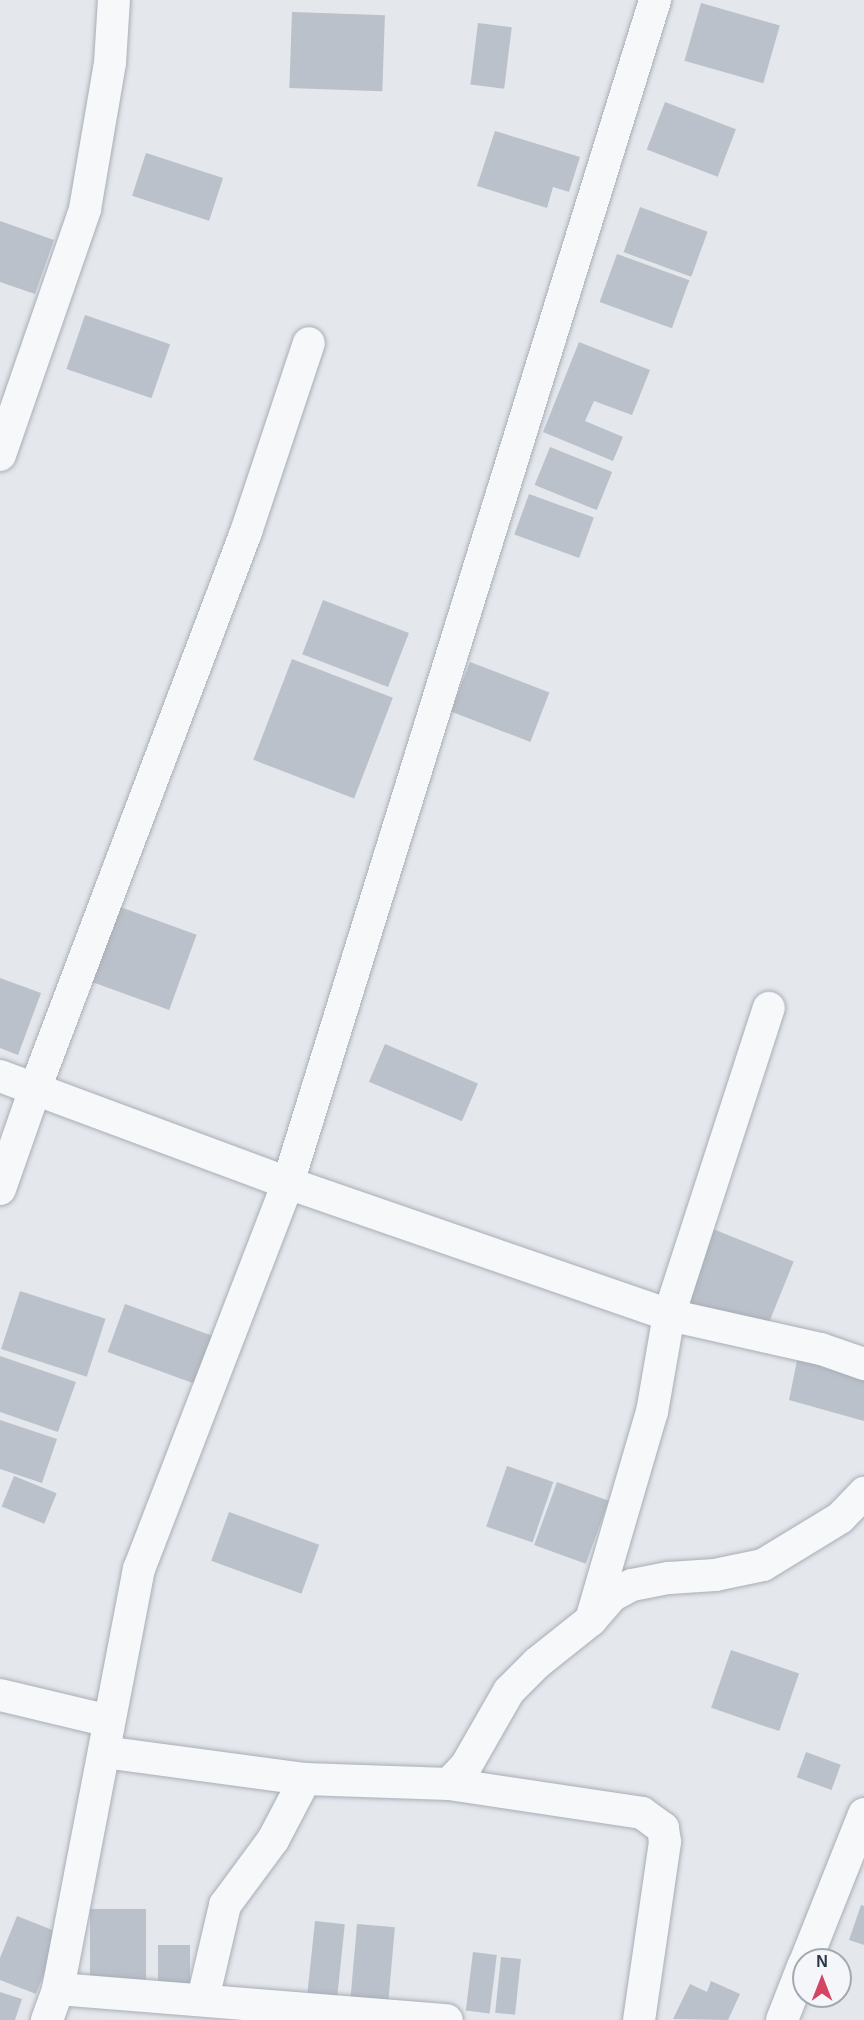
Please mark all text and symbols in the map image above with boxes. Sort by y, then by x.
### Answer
north arrow [792,1948,852,2008]
text: N [816,1953,828,1970]

